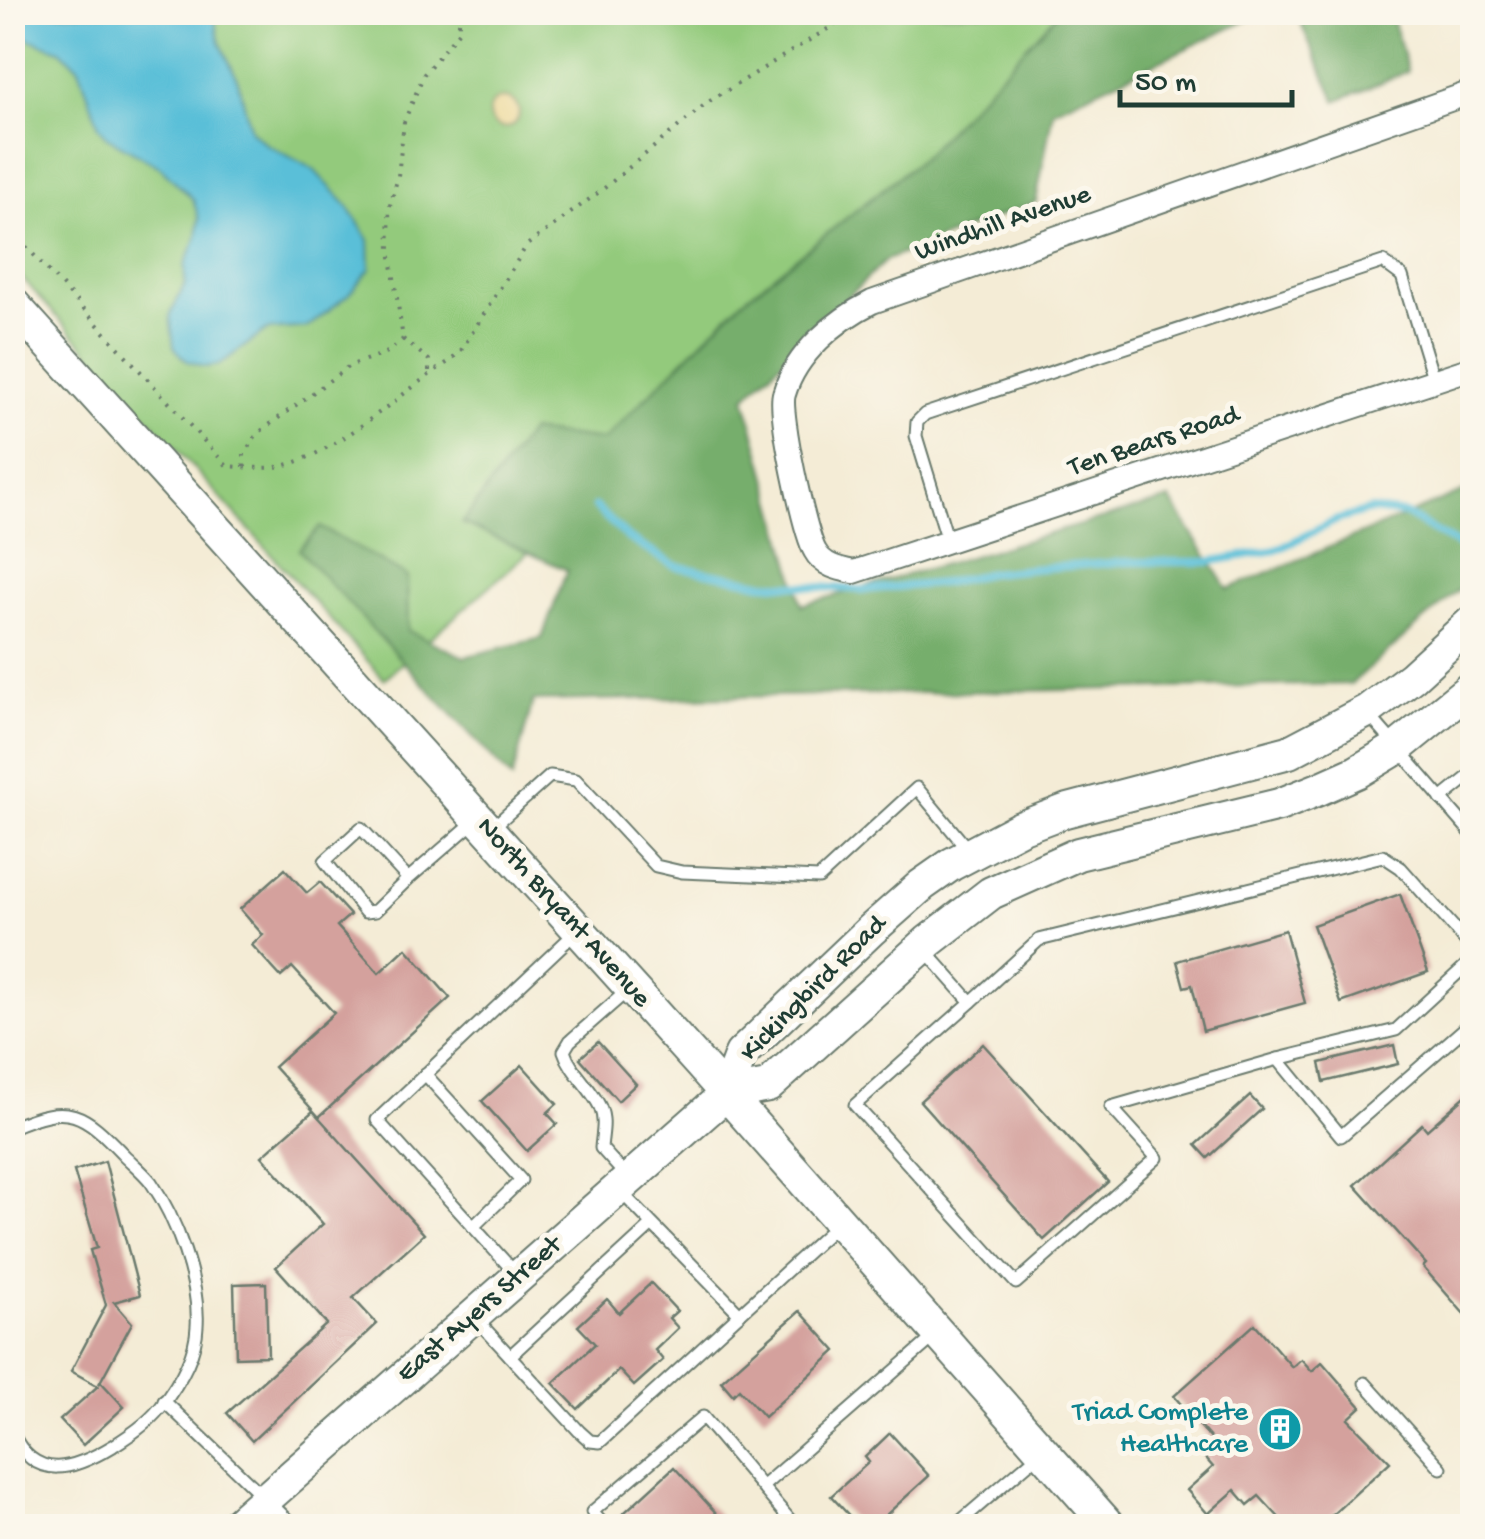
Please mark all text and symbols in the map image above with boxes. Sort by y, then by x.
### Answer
scale bar [1120,45,1292,107]
text: 50 m [1135,67,1196,102]
street label: Windhill Avenue [911,178,1096,270]
street label: Ten Bears Road [1063,398,1246,486]
street label: North Bryant Avenue [469,811,658,1015]
street label: Kickingbird Road [734,907,896,1069]
street label: East Ayers Street [391,1228,571,1391]
place label: Triad Complete Healthcare [1071,1397,1249,1462]
building icon: Triad Complete Healthcare [1257,1406,1303,1452]

